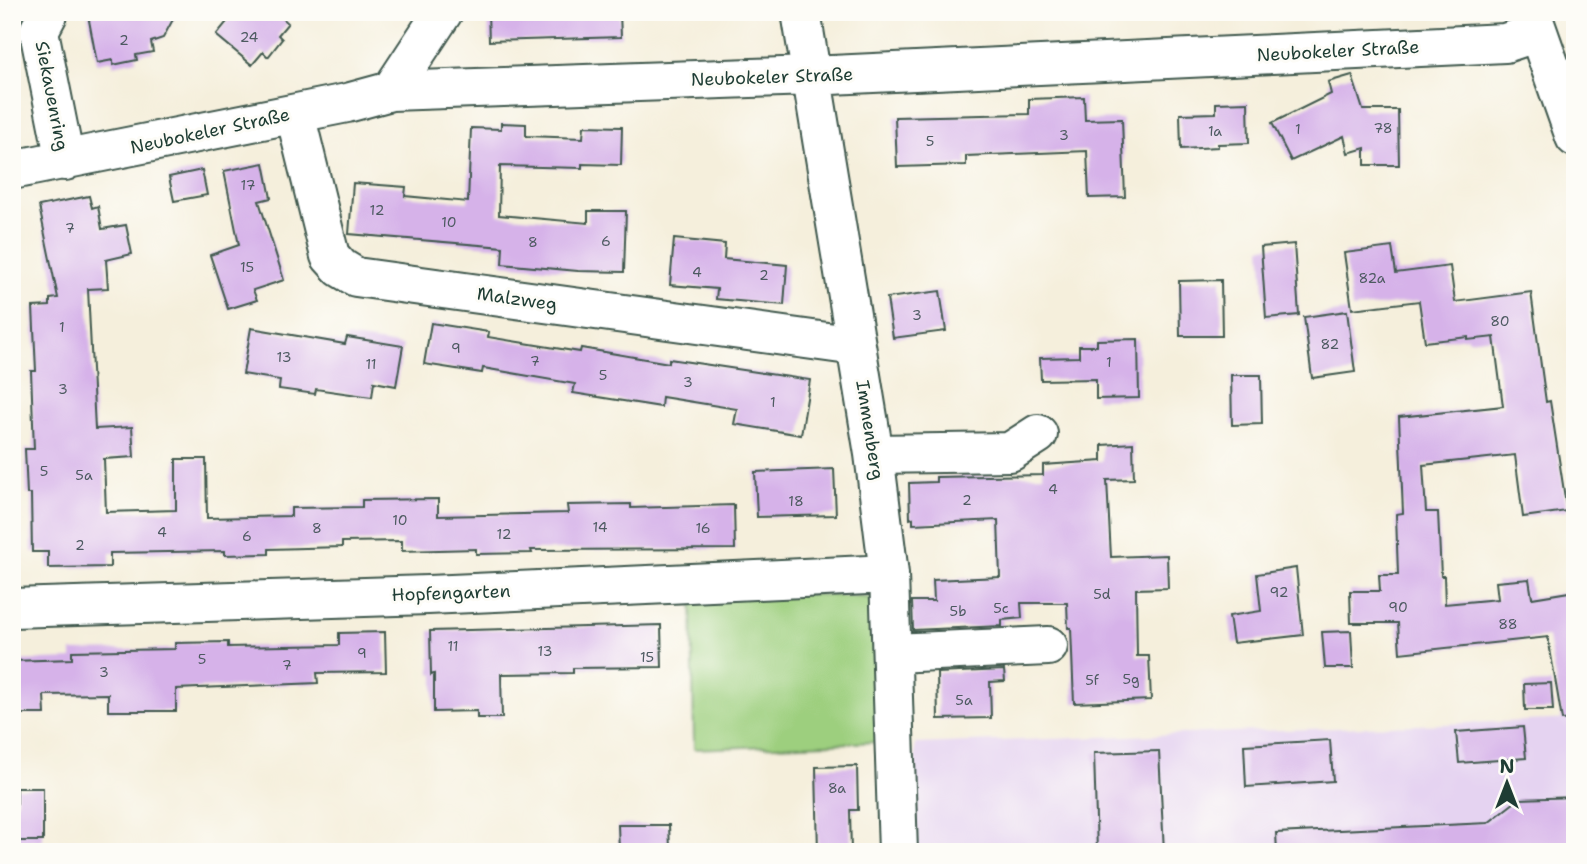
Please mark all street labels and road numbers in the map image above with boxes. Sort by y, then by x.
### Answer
street label: Neubokeler Straße [1256,35,1420,67]
street label: Siekauenring [30,39,74,153]
street label: Neubokeler Straße [690,62,854,92]
street label: Neubokeler Straße [128,102,292,160]
street label: Malzweg [475,282,559,316]
street label: Immenberg [850,378,890,482]
street label: Hopfengarten [391,579,511,607]

